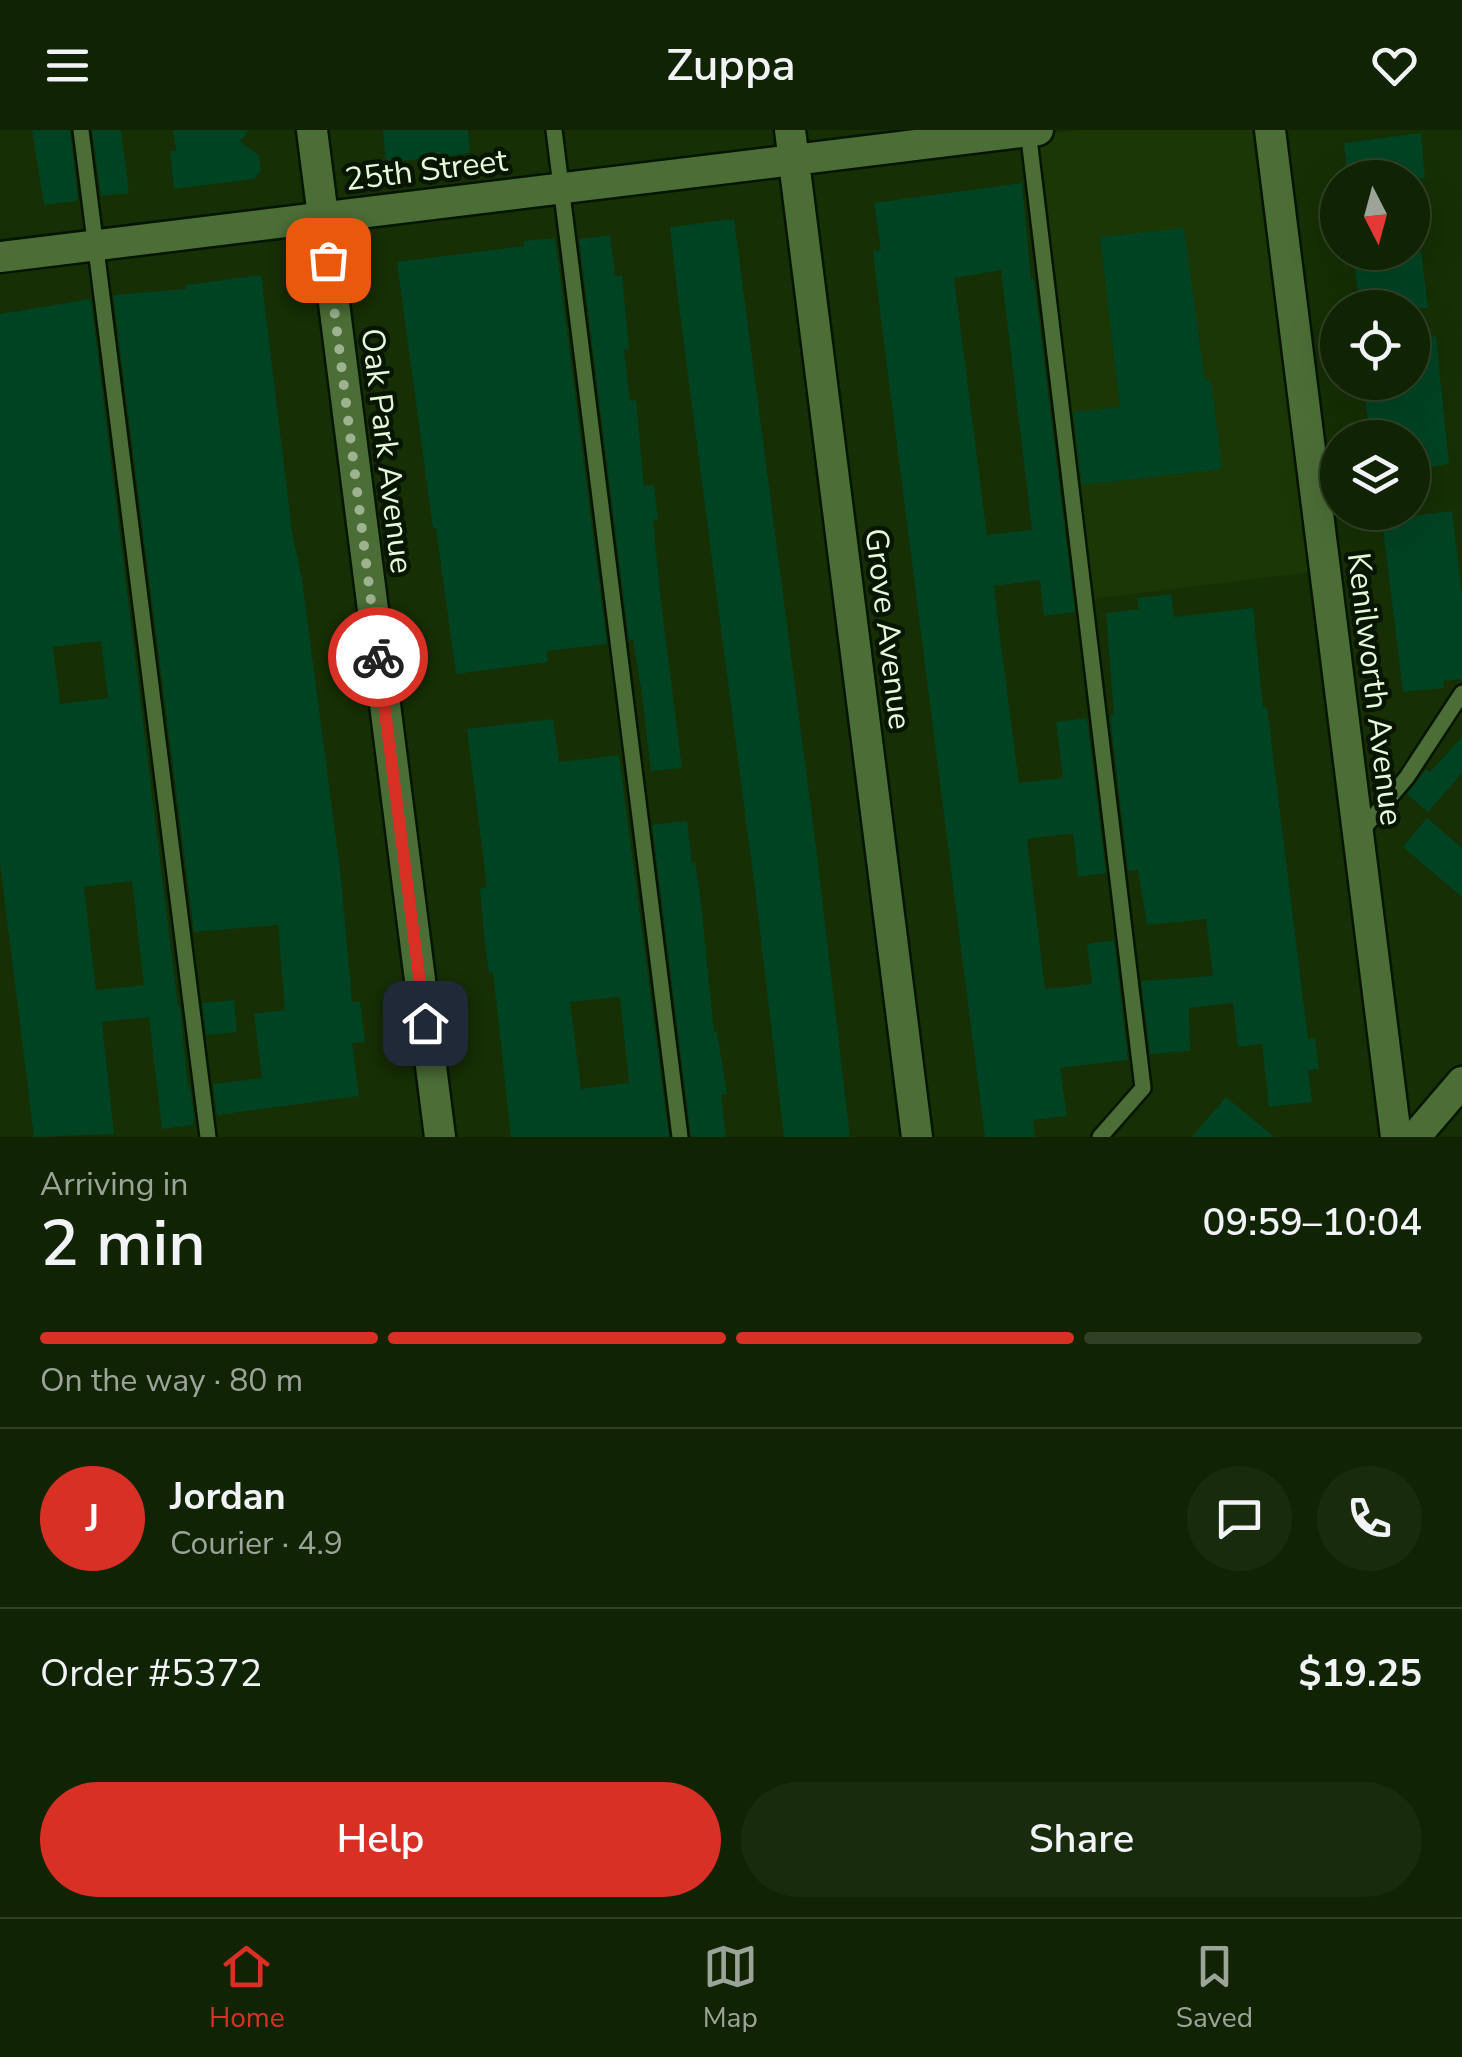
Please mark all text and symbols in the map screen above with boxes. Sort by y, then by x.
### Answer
text: Zuppa [666,35,796,96]
icon: menu [40,38,95,93]
icon: heart [1367,38,1422,93]
street label: 25th Street [342,139,510,201]
north arrow [1320,160,1430,270]
map controls [1320,160,1430,530]
pin [286,218,371,303]
icon: bag [301,233,356,288]
button: locate [1320,290,1430,400]
street label: Oak Park Avenue [351,326,423,576]
button: layers [1320,420,1430,530]
street label: Grove Avenue [854,526,922,732]
street label: Kenilworth Avenue [1337,550,1413,828]
courier [328,607,428,707]
icon: bike [351,630,406,685]
pin [383,981,468,1066]
icon: home [398,996,453,1051]
text: Arriving in [40,1163,188,1206]
text: 09:59–10:04 [1203,1197,1422,1248]
text: 2 min [40,1199,206,1288]
text: On the way · 80 m [40,1359,303,1402]
button: chat [1187,1466,1292,1571]
button: phone [1317,1466,1422,1571]
text: Jordan [170,1471,286,1522]
text: J [86,1493,99,1544]
text: Courier · 4.9 [170,1522,343,1565]
text: Order #5372 [40,1648,262,1699]
text: $19.25 [1299,1648,1422,1699]
button: Help [40,1782,721,1897]
button: Share [741,1782,1422,1897]
tab: Home [209,1939,285,2037]
tab: Map [703,1939,758,2037]
tab: Saved [1176,1939,1253,2037]

